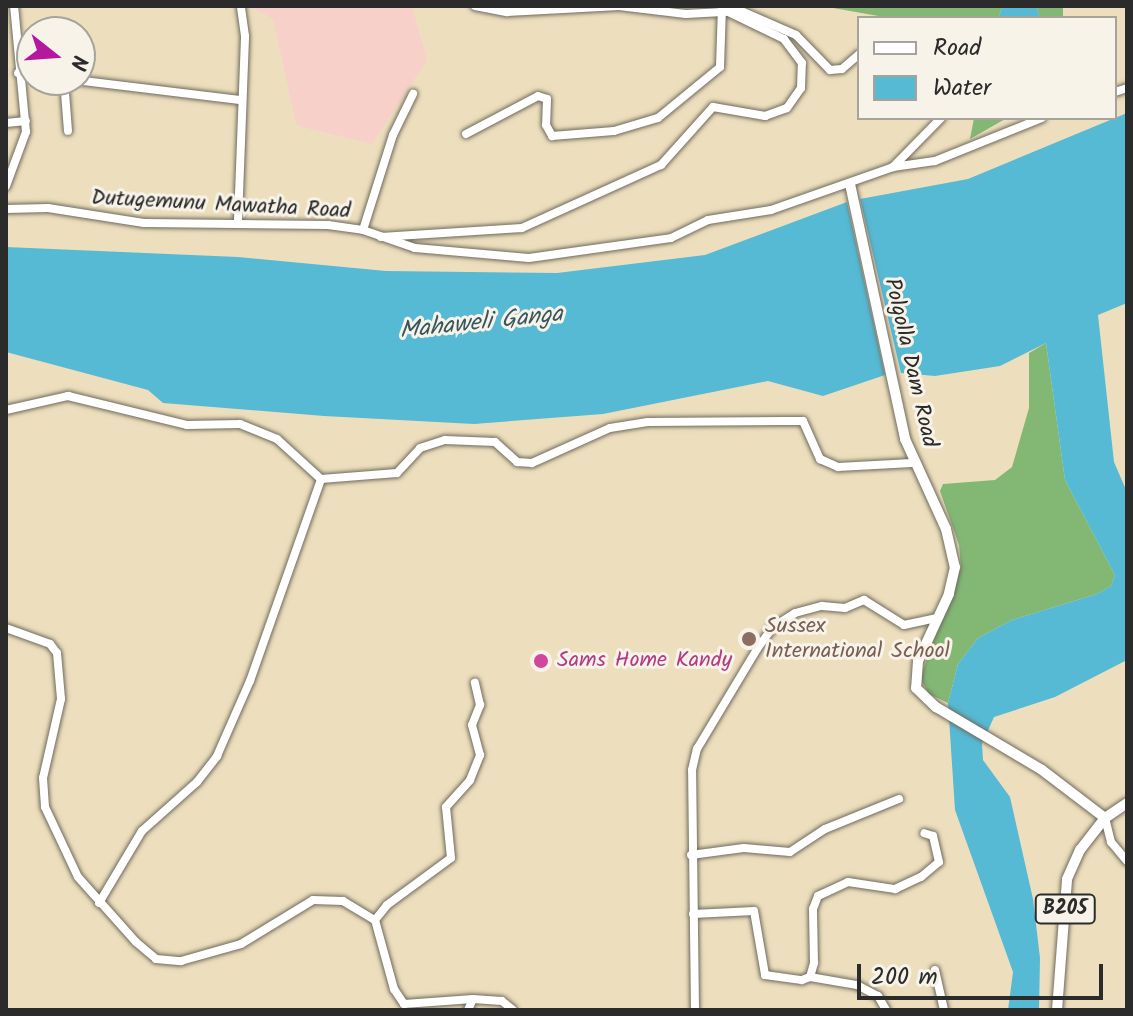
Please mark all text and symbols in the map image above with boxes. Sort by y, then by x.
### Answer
north arrow [16,16,96,96]
legend [857,16,1117,120]
text: Road [933,29,981,68]
text: N [59,51,96,74]
text: Water [933,69,991,108]
street label: Dutugemunu Mawatha Road [91,185,351,225]
street label: Polgolla Dam Road [878,276,942,450]
water label: Mahaweli Ganga [398,300,564,346]
place label: Sussex International School [765,613,950,664]
marker: Sussex International School [740,630,758,648]
place label: Sams Home Kandy [557,648,732,674]
marker: Sams Home Kandy [532,652,550,670]
road number: B205 [1033,893,1097,925]
scale bar [861,948,1107,998]
text: 200 m [871,958,938,997]

